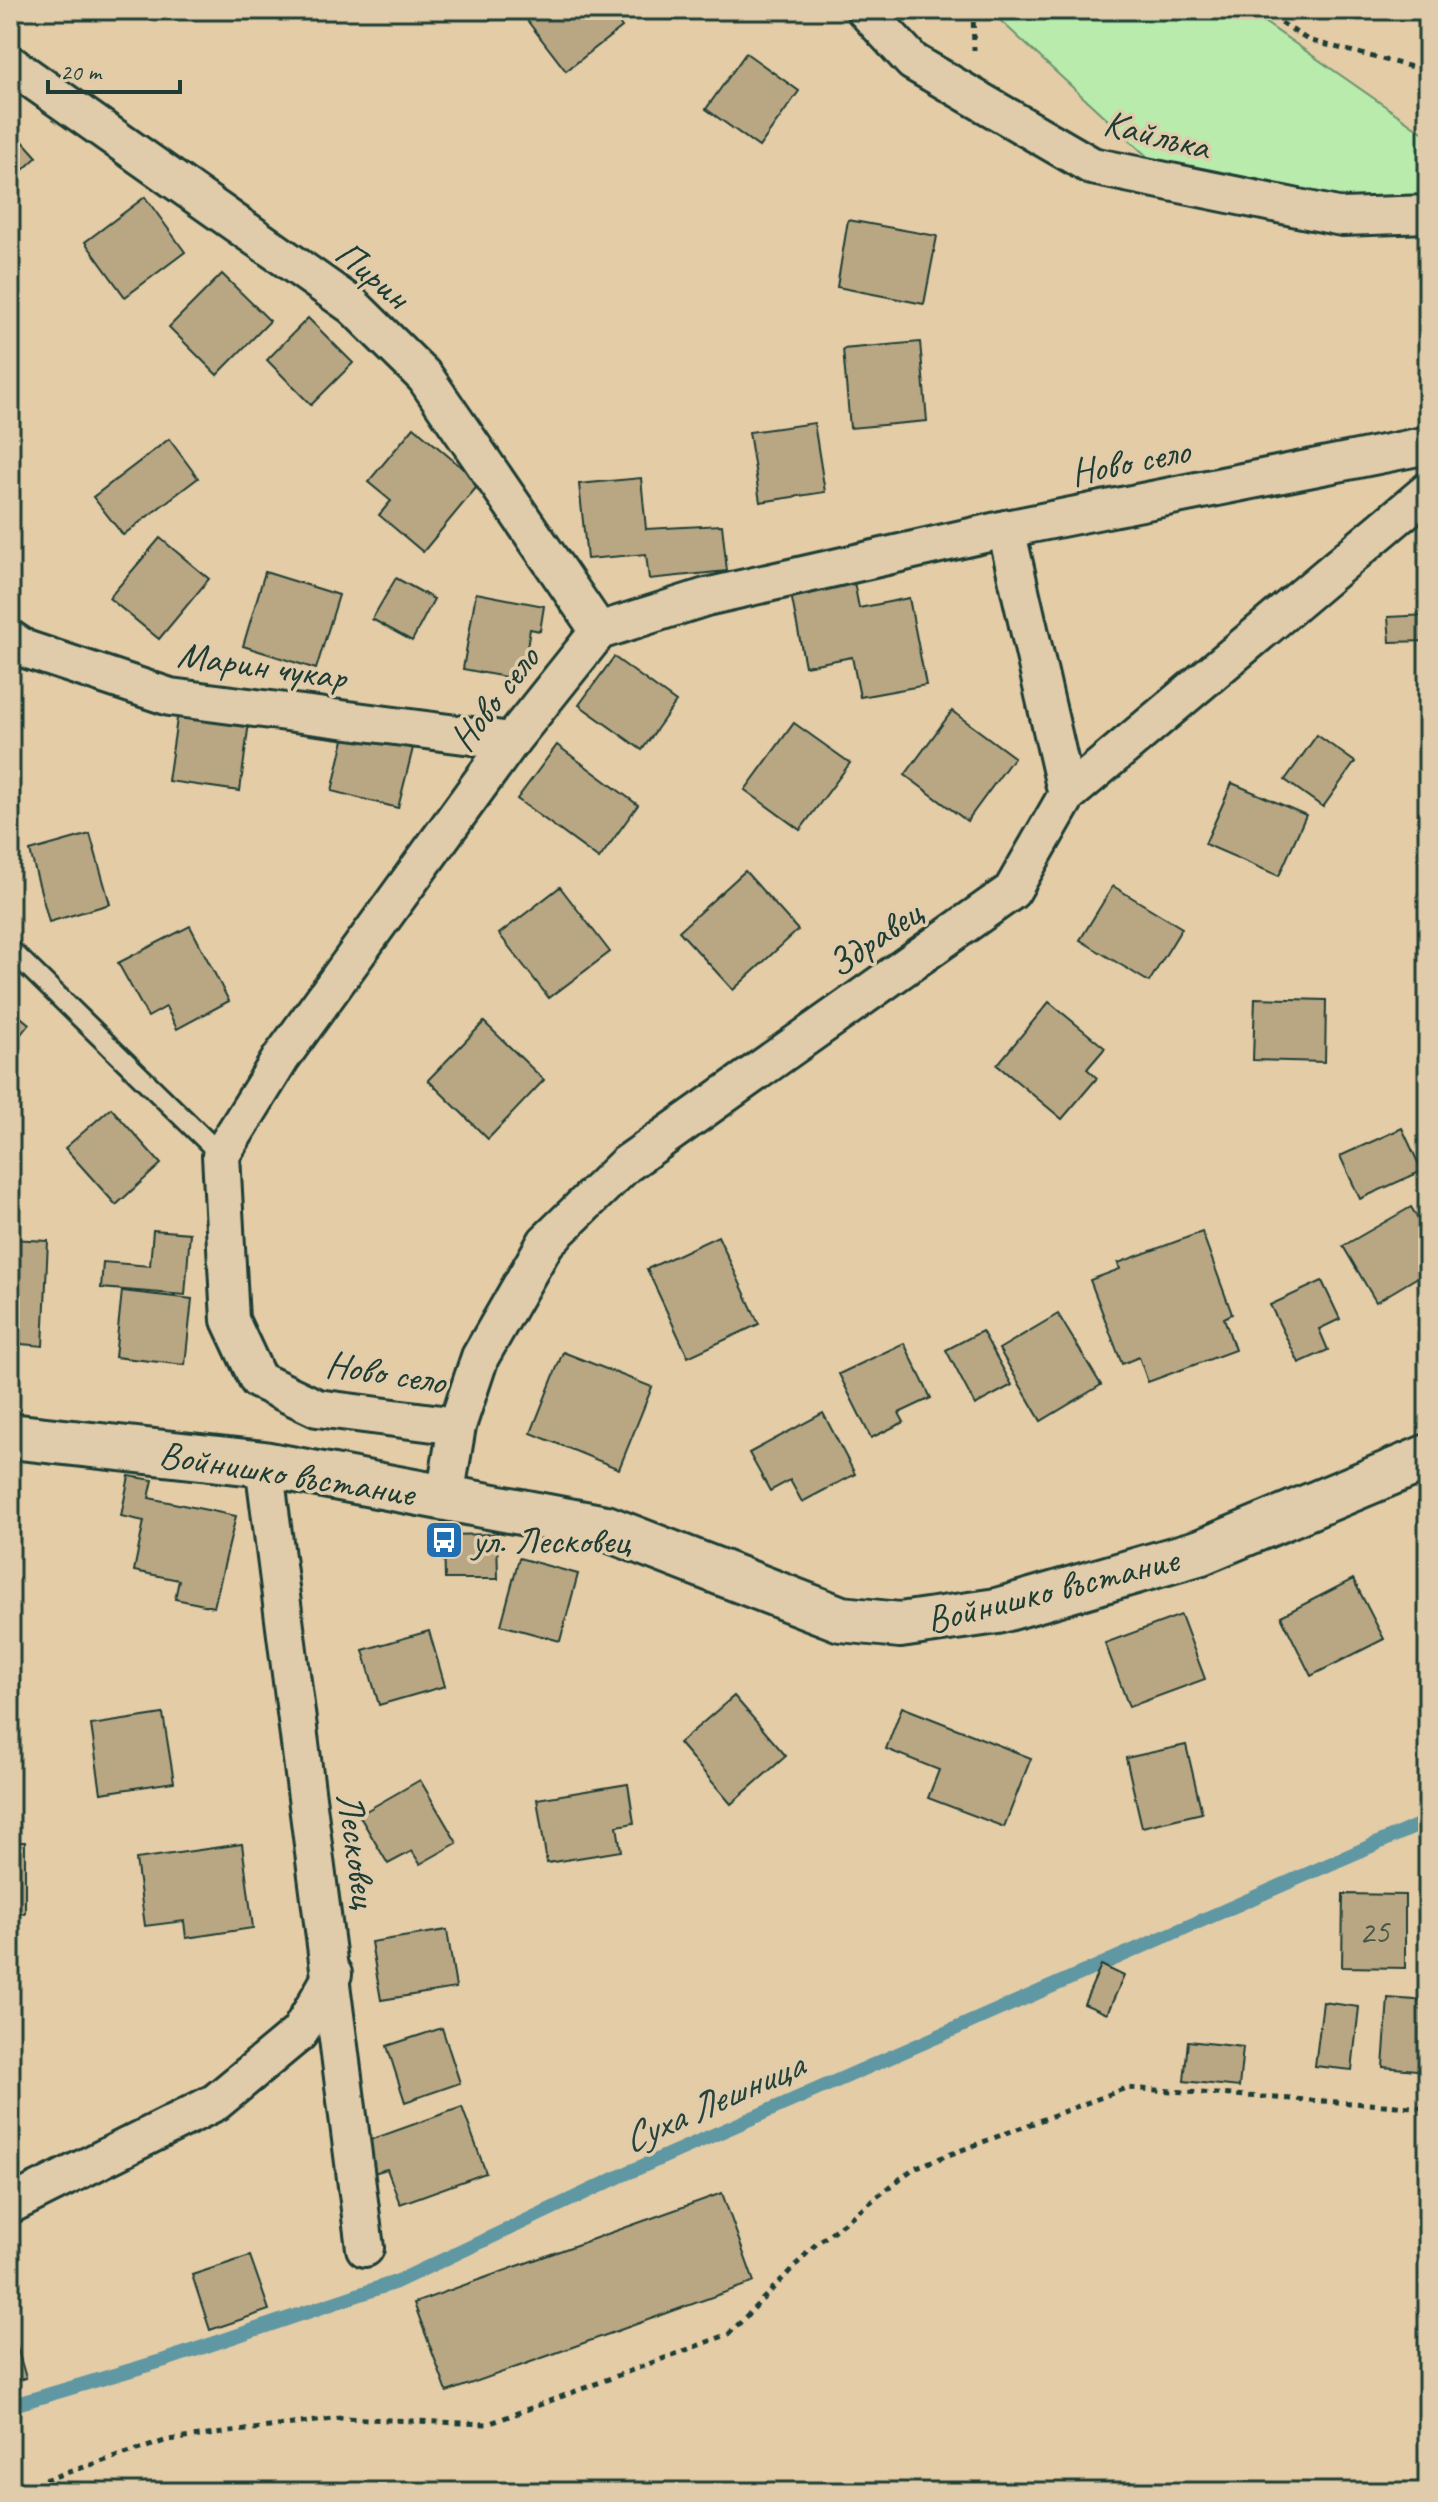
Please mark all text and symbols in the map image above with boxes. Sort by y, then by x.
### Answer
scale bar [48,44,180,94]
text: 20 m [60,57,103,87]
street label: Кайлъка [1099,99,1217,171]
street label: Пирин [326,230,422,321]
street label: Ново село [1067,426,1196,496]
street label: Марин чукар [175,630,352,701]
street label: Ново село [439,634,552,760]
street label: Здравец [818,888,933,988]
street label: Ново село [323,1340,452,1406]
street label: Войнишко въстание [156,1430,420,1517]
place label: ул. Лесковец [470,1517,632,1564]
bus stop icon: ул. Лесковец [423,1519,465,1561]
street label: Войнишко въстание [921,1535,1185,1643]
street label: Лесковец [326,1790,389,1913]
house number: 25 [1359,1910,1391,1953]
water label: Суха Лешница [614,2038,814,2164]

